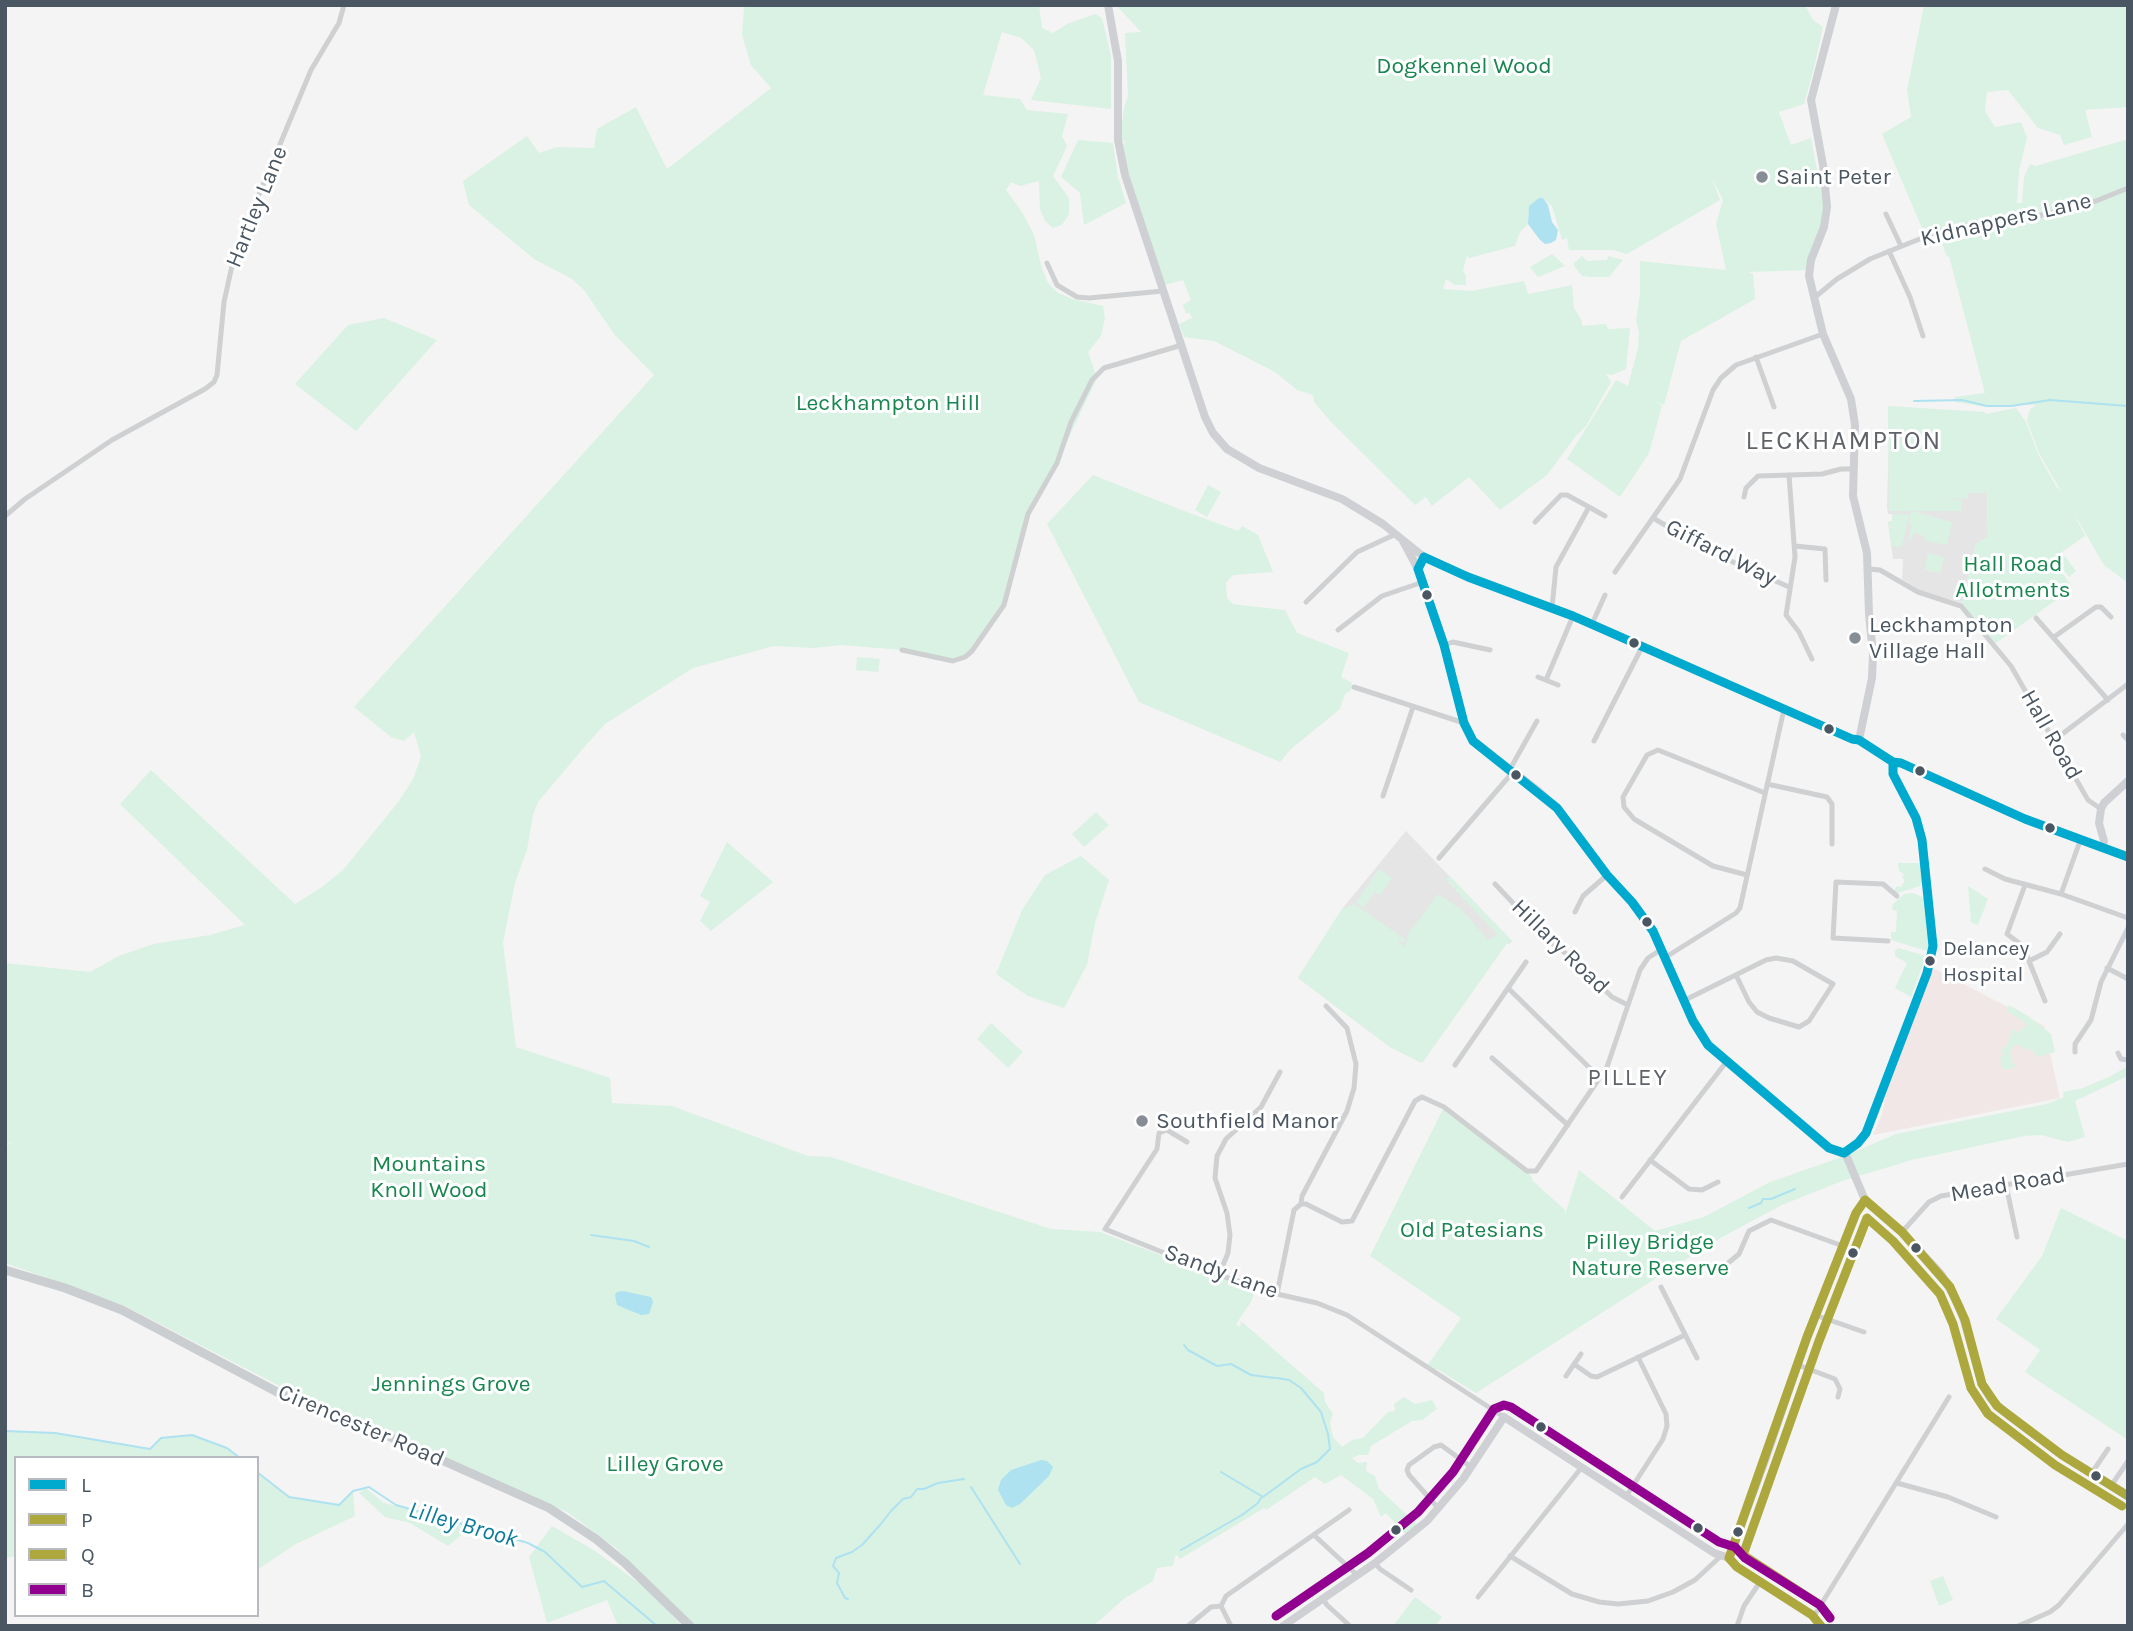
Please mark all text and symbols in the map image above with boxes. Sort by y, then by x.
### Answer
park label: Dogkennel Wood [1376,52,1552,80]
street label: Hartley Lane [220,142,294,272]
place label: Saint Peter [1776,163,1891,191]
marker: Saint Peter [1754,169,1770,185]
street label: Kidnappers Lane [1918,187,2094,253]
park label: Leckhampton Hill [796,389,980,417]
district label: LECKHAMPTON [1747,426,1941,458]
street label: Giffard Way [1661,513,1781,593]
park label: Hall Road Allotments [1955,550,2071,604]
unlabelled marker [1420,588,1434,602]
place label: Leckhampton Village Hall [1869,611,2013,665]
marker: Leckhampton Village Hall [1847,630,1863,646]
unlabelled marker [1627,636,1641,650]
street label: Hall Road [2014,685,2088,785]
unlabelled marker [1822,722,1836,736]
unlabelled marker [1913,764,1927,778]
unlabelled marker [1509,768,1523,782]
unlabelled marker [2043,821,2057,835]
street label: Hillary Road [1505,894,1615,1000]
unlabelled marker [1640,915,1654,929]
place label: Delancey Hospital [1943,936,2029,986]
marker: Delancey Hospital [1923,954,1937,968]
district label: PILLEY [1588,1064,1668,1092]
place label: Southfield Manor [1156,1107,1338,1135]
marker: Southfield Manor [1134,1113,1150,1129]
park label: Mountains Knoll Wood [370,1150,488,1204]
street label: Mead Road [1948,1161,2068,1209]
park label: Old Patesians [1400,1216,1544,1244]
park label: Pilley Bridge Nature Reserve [1571,1228,1729,1282]
street label: Sandy Lane [1160,1239,1282,1305]
unlabelled marker [1909,1241,1923,1255]
unlabelled marker [1846,1246,1860,1260]
park label: Jennings Grove [371,1370,531,1398]
street label: Cirencester Road [274,1379,448,1473]
unlabelled marker [1534,1420,1548,1434]
park label: Lilley Grove [606,1450,724,1478]
legend [14,1456,259,1617]
unlabelled marker [2089,1469,2103,1483]
text: L [81,1473,91,1497]
water label: Lilley Brook [405,1496,521,1554]
text: P [81,1508,93,1532]
unlabelled marker [1691,1521,1705,1535]
unlabelled marker [1389,1523,1403,1537]
unlabelled marker [1731,1525,1745,1539]
text: Q [81,1543,95,1567]
text: B [81,1578,94,1602]

